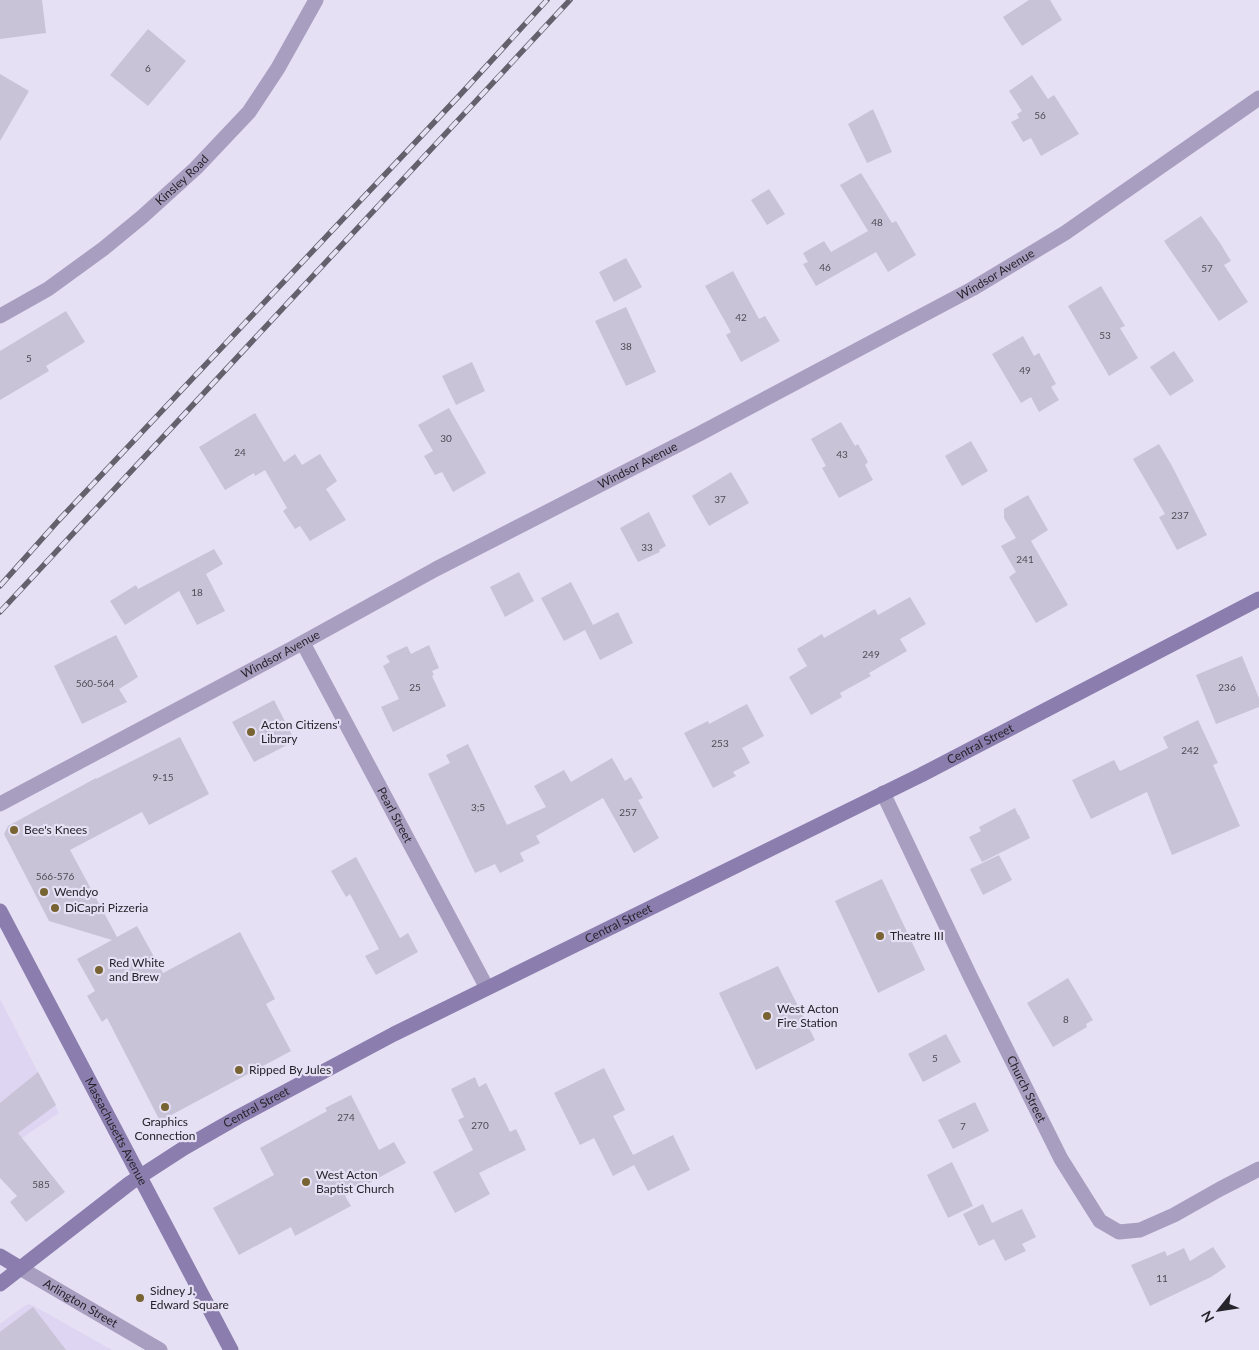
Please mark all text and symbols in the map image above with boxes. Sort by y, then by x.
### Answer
house number: 6 [145,62,151,74]
house number: 56 [1034,109,1046,121]
street label: Kinsley Road [152,151,212,208]
house number: 48 [871,216,883,228]
street label: Windsor Avenue [954,245,1037,303]
house number: 46 [819,261,831,273]
house number: 57 [1201,262,1213,274]
house number: 42 [735,311,747,323]
house number: 53 [1099,329,1111,341]
house number: 38 [620,340,632,352]
house number: 5 [26,352,32,364]
house number: 49 [1019,364,1031,376]
house number: 30 [440,432,452,444]
street label: Windsor Avenue [595,438,680,492]
house number: 24 [234,446,246,458]
house number: 43 [836,448,848,460]
house number: 37 [714,493,726,505]
house number: 237 [1171,509,1189,521]
house number: 33 [641,541,653,553]
house number: 241 [1016,553,1034,565]
house number: 18 [191,586,203,598]
street label: Windsor Avenue [238,627,322,681]
house number: 249 [862,648,880,660]
house number: 560-564 [76,677,114,689]
house number: 25 [409,681,421,693]
house number: 236 [1218,681,1236,693]
place label: Acton Citizens' Library [261,717,340,746]
street label: Central Street [944,720,1017,767]
marker: Acton Citizens' Library [245,726,257,738]
house number: 253 [711,737,729,749]
house number: 242 [1181,744,1199,756]
house number: 9-15 [152,771,174,783]
street label: Pearl Street [374,784,417,846]
house number: 3;5 [471,801,485,813]
house number: 257 [619,806,637,818]
place label: Bee's Knees [24,822,87,837]
marker: Bee's Knees [8,824,20,836]
house number: 566-576 [36,870,74,882]
place label: Wendyo [54,884,99,899]
marker: Wendyo [38,886,50,898]
place label: DiCapri Pizzeria [65,900,148,915]
street label: Central Street [582,900,655,946]
marker: DiCapri Pizzeria [49,902,61,914]
place label: Theatre III [890,928,944,943]
marker: Theatre III [874,930,886,942]
place label: Red White and Brew [109,955,165,984]
marker: Red White and Brew [93,964,105,976]
place label: West Acton Fire Station [777,1001,839,1030]
marker: West Acton Fire Station [761,1010,773,1022]
house number: 8 [1063,1013,1069,1025]
house number: 5 [932,1052,938,1064]
street label: Church Street [1004,1053,1050,1125]
place label: Ripped By Jules [249,1062,331,1077]
marker: Ripped By Jules [233,1064,245,1076]
street label: Massachusetts Avenue [82,1075,151,1188]
street label: Central Street [220,1083,292,1131]
marker: Graphics Connection [159,1101,171,1113]
house number: 274 [337,1111,355,1123]
place label: Graphics Connection [134,1114,196,1143]
house number: 270 [471,1119,489,1131]
house number: 7 [960,1120,966,1132]
place label: West Acton Baptist Church [316,1167,394,1196]
marker: West Acton Baptist Church [300,1176,312,1188]
house number: 585 [32,1178,50,1190]
house number: 11 [1156,1272,1168,1284]
street label: Arlington Street [41,1275,121,1331]
place label: Sidney J. Edward Square [150,1283,229,1312]
north arrow [1194,1285,1244,1335]
marker: Sidney J. Edward Square [134,1292,146,1304]
text: N [1197,1308,1217,1326]

